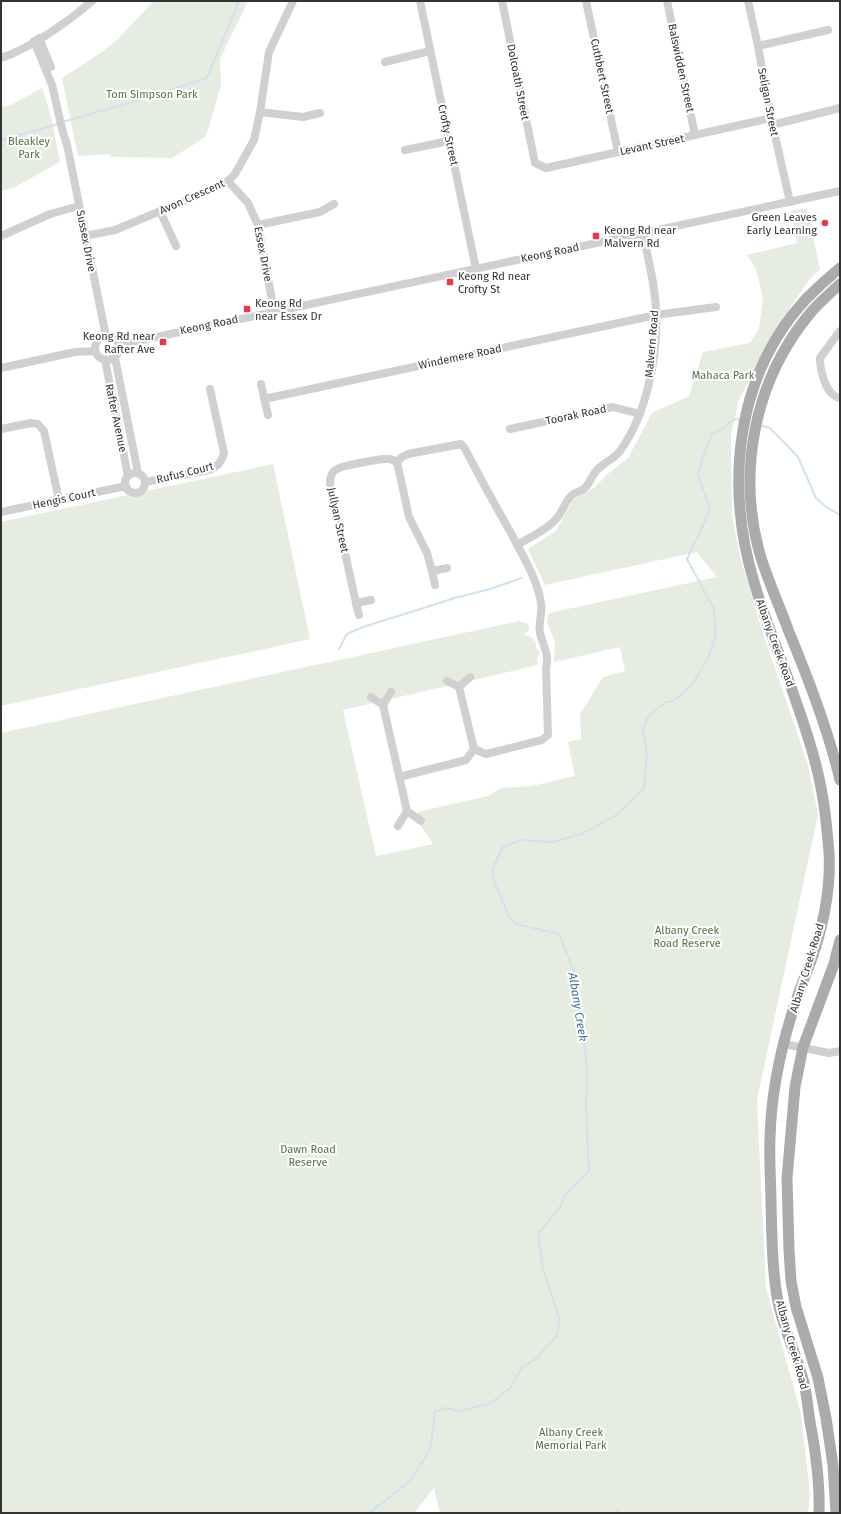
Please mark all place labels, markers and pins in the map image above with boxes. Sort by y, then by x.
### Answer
place label: Green Leaves Early Learning [747,211,817,237]
marker: Green Leaves Early Learning [820,218,830,228]
place label: Keong Rd near Malvern Rd [604,224,677,250]
marker: Keong Rd near Malvern Rd [591,231,601,241]
place label: Keong Rd near Crofty St [458,270,531,296]
marker: Keong Rd near Crofty St [445,277,455,287]
place label: Keong Rd near Essex Dr [255,297,323,323]
marker: Keong Rd near Essex Dr [242,304,252,314]
place label: Keong Rd near Rafter Ave [83,330,156,356]
marker: Keong Rd near Rafter Ave [158,337,168,347]

